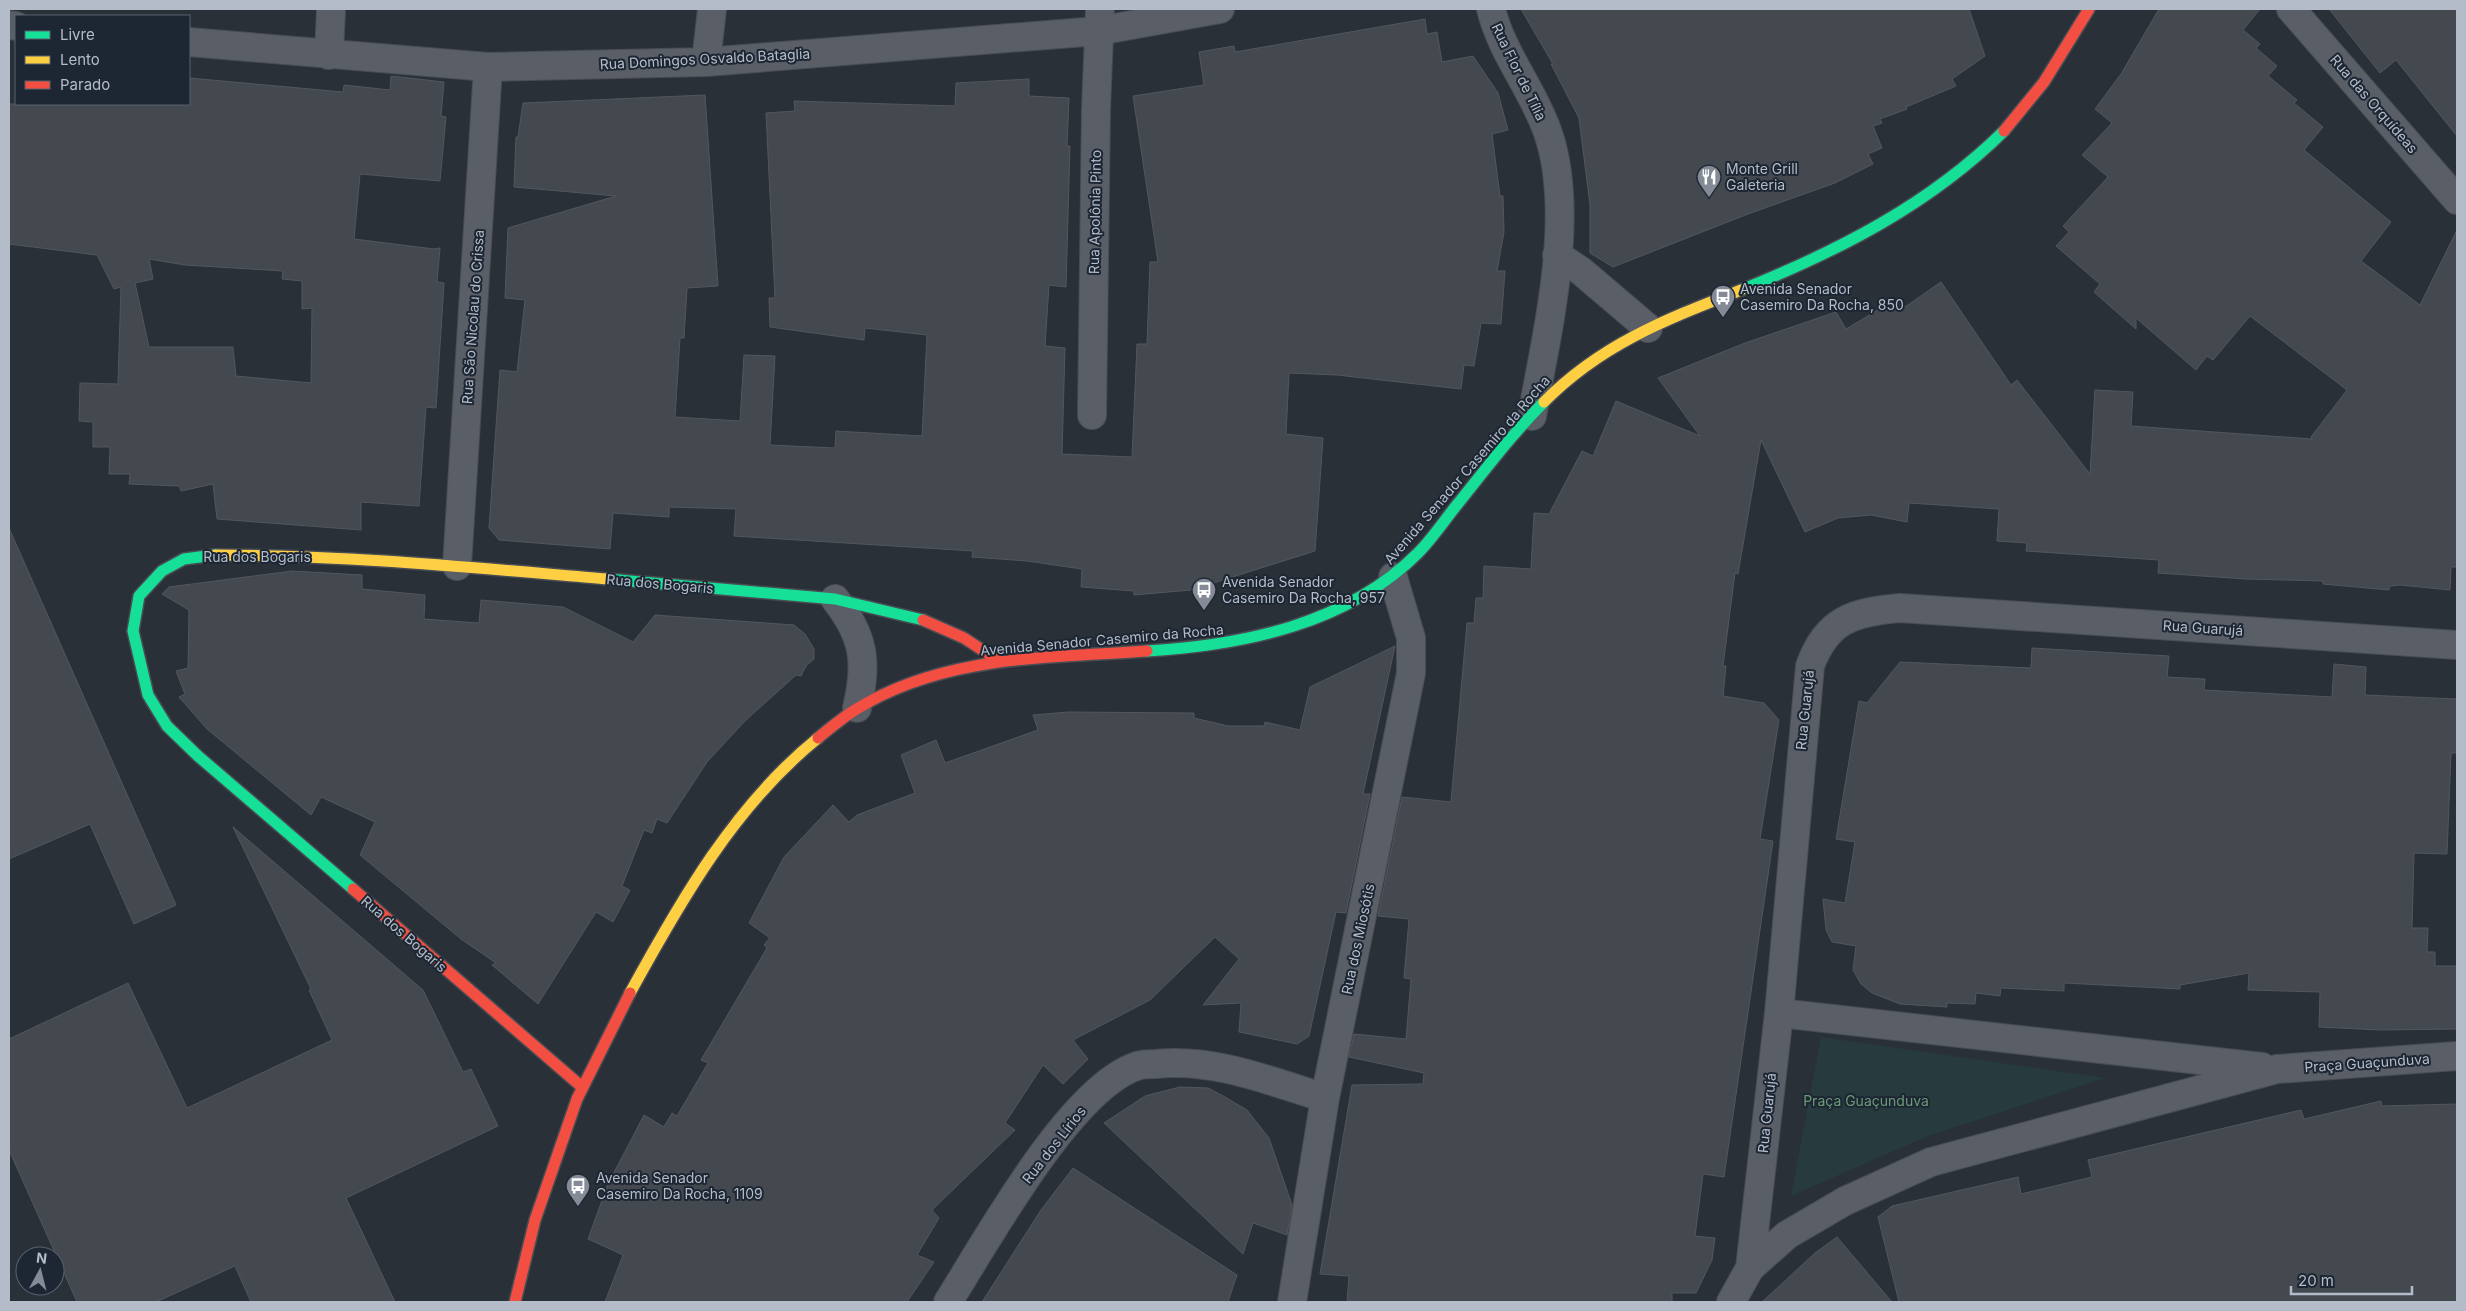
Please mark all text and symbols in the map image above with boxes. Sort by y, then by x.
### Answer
legend [15,15,190,105]
street label: Rua Flor de Tília [1489,20,1550,123]
text: Livre [60,25,95,44]
street label: Rua Domingos Osvaldo Bataglia [599,45,811,73]
text: Lento [60,50,100,69]
street label: Rua das Orquídeas [2327,51,2422,156]
text: Parado [60,75,110,94]
street label: Rua Apolônia Pinto [1085,150,1104,274]
place label: Monte Grill Galeteria [1726,160,1798,193]
restaurant icon: Monte Grill Galeteria [1696,164,1722,198]
street label: Rua São Nicolau do Crissa [458,229,487,405]
place label: Avenida Senador Casemiro Da Rocha, 850 [1740,280,1904,313]
bus stop icon: Avenida Senador Casemiro Da Rocha, 850 [1710,284,1736,318]
street label: Avenida Senador Casemiro da Rocha [1380,372,1553,567]
street label: Rua dos Bogaris [203,548,311,565]
street label: Rua dos Bogaris [606,570,714,597]
place label: Avenida Senador Casemiro Da Rocha, 957 [1222,573,1385,606]
bus stop icon: Avenida Senador Casemiro Da Rocha, 957 [1191,577,1217,611]
street label: Rua Guarujá [2162,616,2244,639]
street label: Avenida Senador Casemiro da Rocha [980,620,1224,659]
street label: Rua Guarujá [1792,669,1817,751]
street label: Rua dos Miosótis [1337,882,1378,996]
street label: Rua dos Bogaris [358,892,451,975]
street label: Praça Guaçunduva [2304,1050,2430,1075]
street label: Rua Guarujá [1754,1072,1779,1154]
park label: Praça Guaçunduva [1803,1092,1929,1109]
street label: Rua dos Lírios [1018,1103,1089,1187]
place label: Avenida Senador Casemiro Da Rocha, 1109 [596,1169,763,1202]
bus stop icon: Avenida Senador Casemiro Da Rocha, 1109 [565,1173,591,1207]
north arrow [15,1246,65,1296]
text: N [35,1249,48,1267]
scale bar [2291,1264,2412,1296]
text: 20 m [2298,1271,2334,1290]

